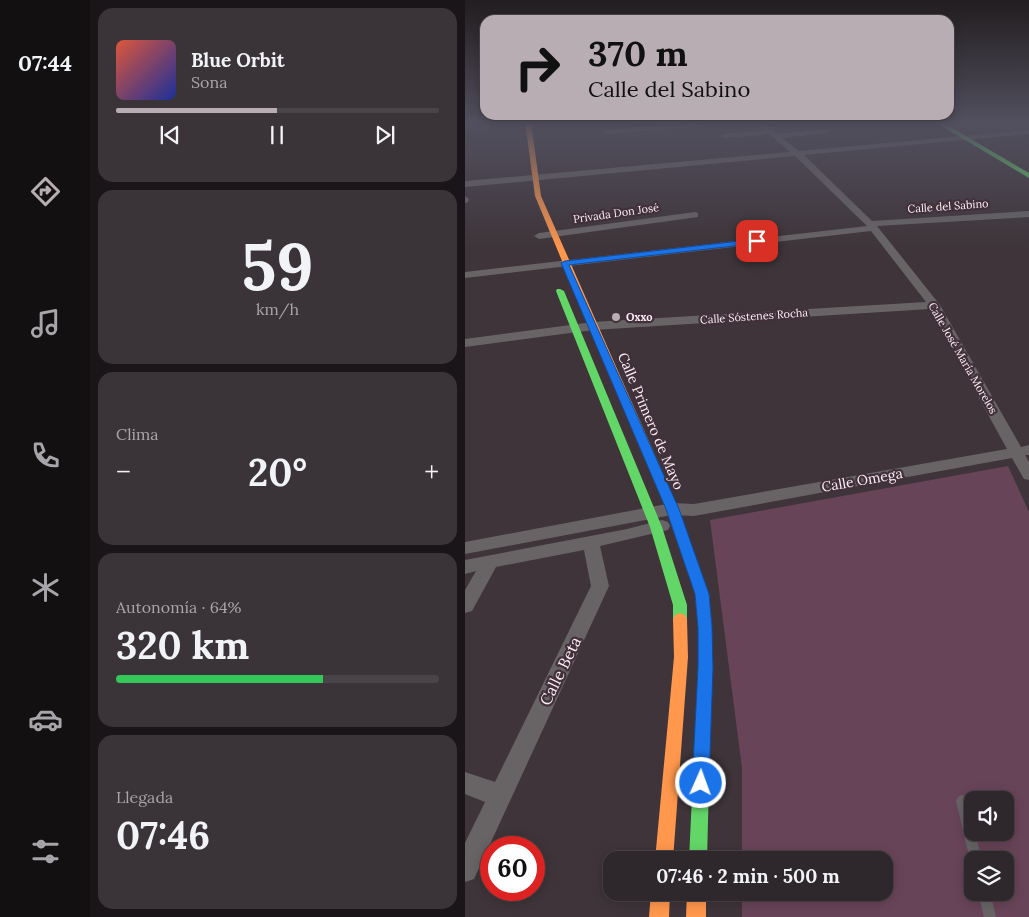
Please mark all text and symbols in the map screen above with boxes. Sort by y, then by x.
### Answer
text: 370 m [588,31,688,76]
icon: right [505,35,570,100]
text: Blue Orbit [191,48,285,72]
text: 07:44 [18,49,72,77]
text: Sona [191,72,227,92]
text: Calle del Sabino [588,75,750,103]
icon: previous [156,121,184,149]
icon: pause [263,121,291,149]
icon: next [371,121,399,149]
icon: directions [28,174,63,209]
street label: Calle del Sabino [907,196,989,216]
street label: Privada Don José [572,200,660,226]
pin [736,220,778,262]
text: 59 [241,225,314,308]
icon: arrive [743,227,771,255]
text: km/h [256,299,299,319]
street label: Calle José María Morelos [925,300,1001,416]
street label: Calle Sóstenes Rocha [700,305,809,327]
icon: music [28,306,63,341]
place label: Oxxo [626,310,653,324]
marker: Oxxo [610,311,622,323]
street label: Calle Primero de Mayo [614,350,688,492]
text: Clima [116,424,159,444]
icon: phone [28,438,63,473]
text: 20° [248,448,307,496]
text: − [116,454,131,490]
text: + [424,454,439,490]
street label: Calle Omega [820,464,904,496]
icon: climate [28,570,63,605]
text: Autonomía · 64% [116,597,242,617]
text: 320 km [116,621,249,669]
street label: Calle Beta [535,633,585,709]
icon: car [28,702,63,737]
position arrow [674,756,726,808]
text: Llegada [116,787,173,807]
map controls [964,791,1014,901]
button: sound [964,791,1014,841]
text: 07:46 [116,811,210,859]
icon: filters [28,834,63,869]
speed limit sign: 60 [480,836,545,901]
button: layers [964,851,1014,901]
text: 07:46 · 2 min · 500 m [656,864,840,888]

